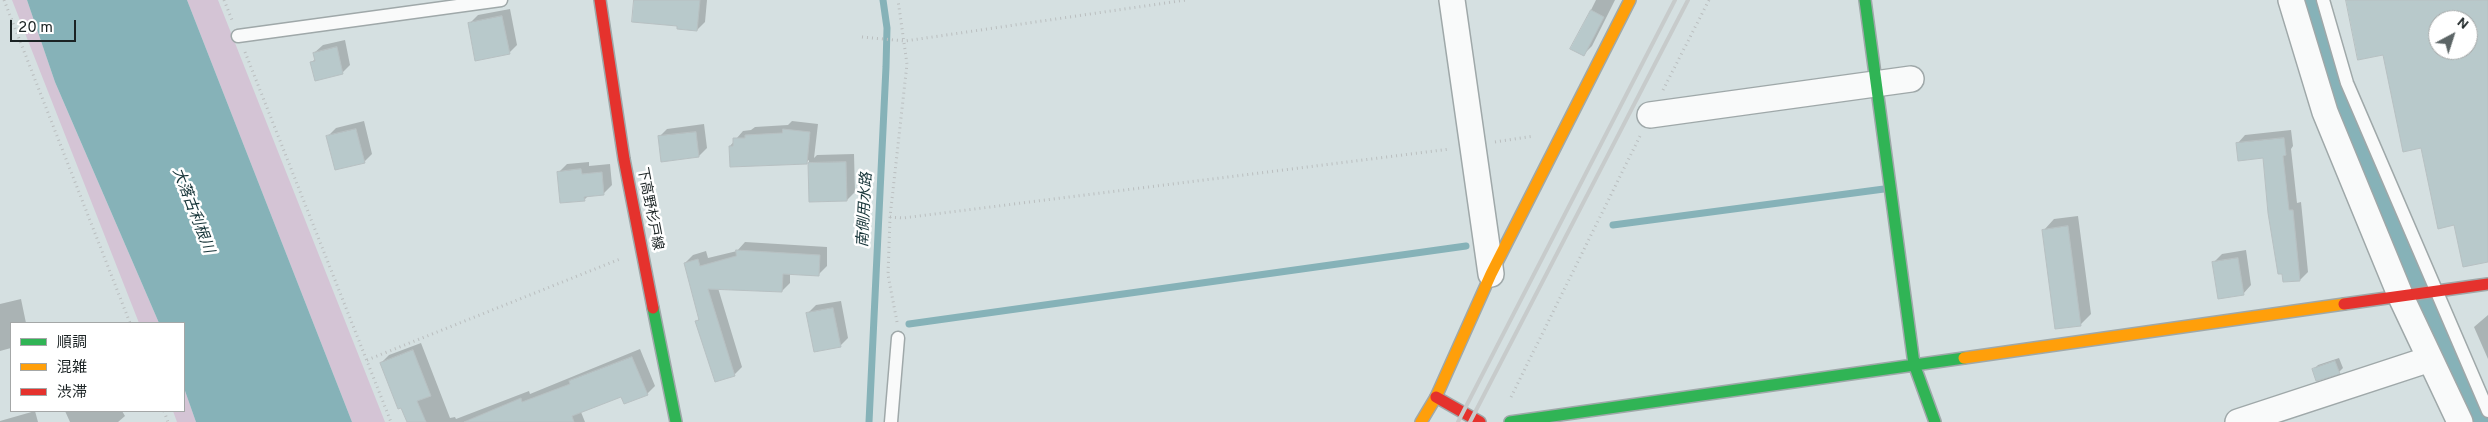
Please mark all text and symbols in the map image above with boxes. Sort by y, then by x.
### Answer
scale bar [12,10,79,42]
north arrow [2428,10,2478,60]
text: N [2453,14,2472,34]
text: 20 m [18,19,53,38]
water label: 大落古利根川 [167,166,217,256]
street label: 下高野杉戸線 [633,166,665,252]
water label: 南側用水路 [855,172,877,248]
legend [10,322,185,412]
text: 順調 [57,334,87,353]
text: 混雑 [57,359,87,378]
text: 渋滞 [57,384,87,403]

